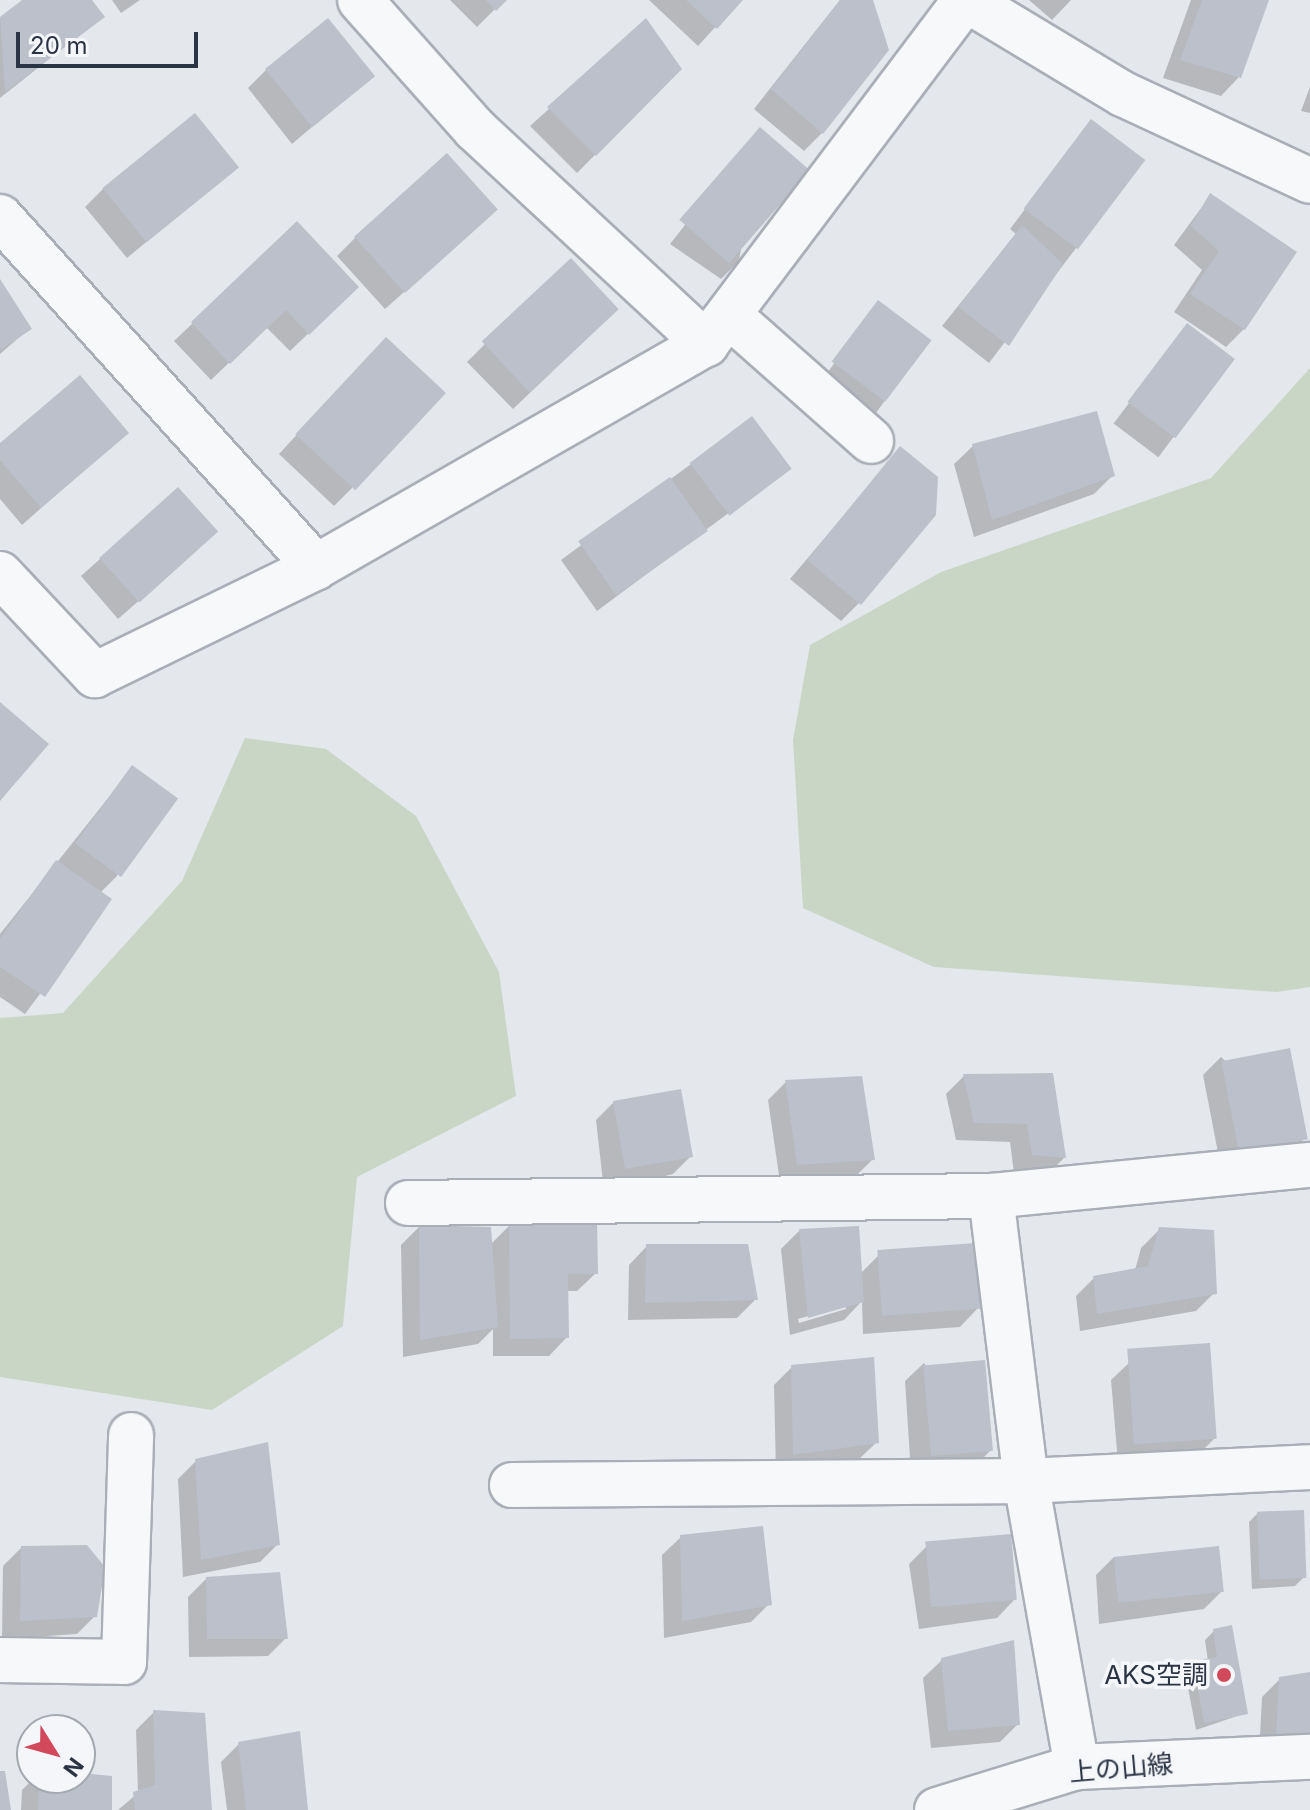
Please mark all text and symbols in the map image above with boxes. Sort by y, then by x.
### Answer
scale bar [20,16,202,66]
text: 20 m [30,31,88,60]
place label: AKS空調 [1104,1659,1208,1691]
marker: AKS空調 [1215,1666,1233,1684]
north arrow [16,1714,96,1794]
street label: 上の山線 [1068,1748,1174,1788]
text: N [58,1753,89,1782]

